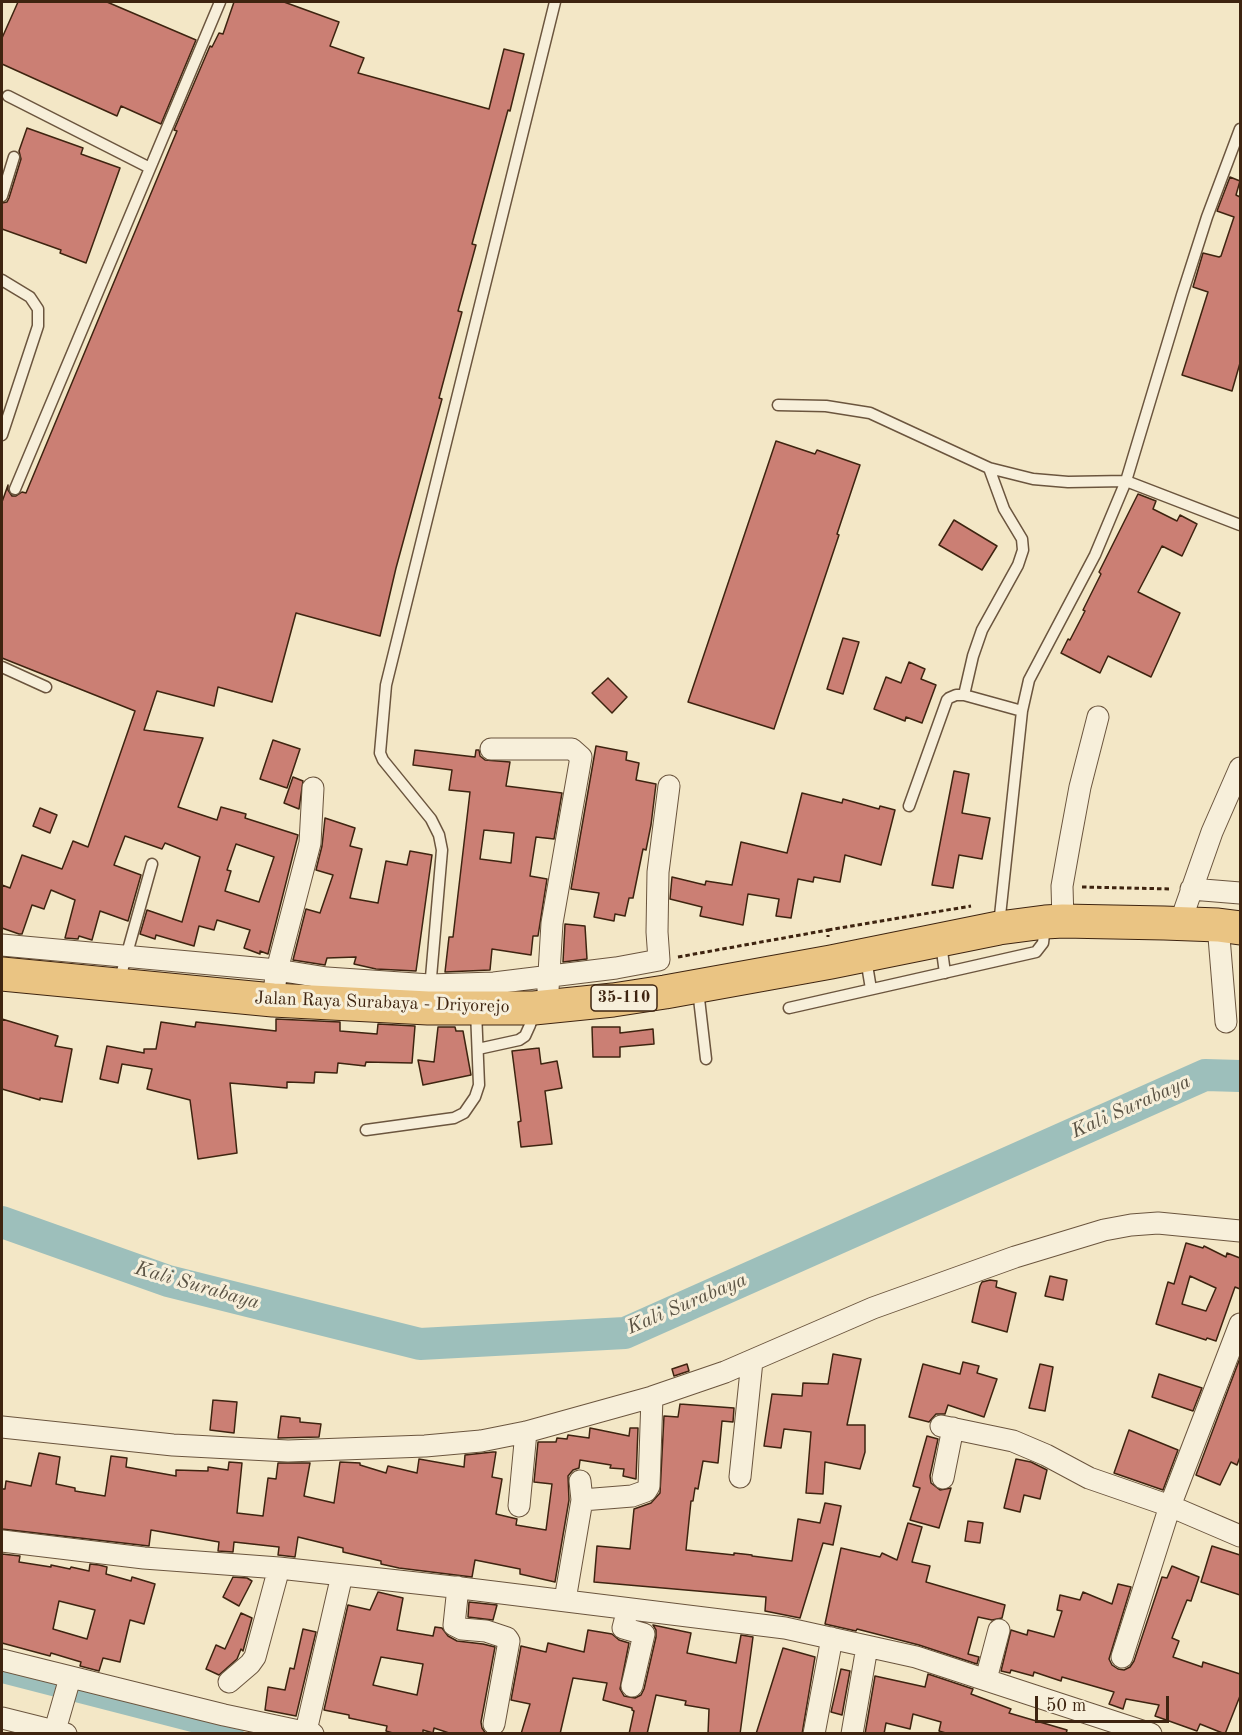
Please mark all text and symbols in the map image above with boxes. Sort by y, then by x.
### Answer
road number: 35-110 [591,985,657,1011]
street label: Jalan Raya Surabaya - Driyorejo [254,988,510,1018]
water label: Kali Surabaya [1067,1070,1195,1144]
water label: Kali Surabaya [132,1257,262,1315]
water label: Kali Surabaya [623,1268,751,1340]
scale bar [1038,1684,1172,1722]
text: 50 m [1046,1697,1086,1715]

